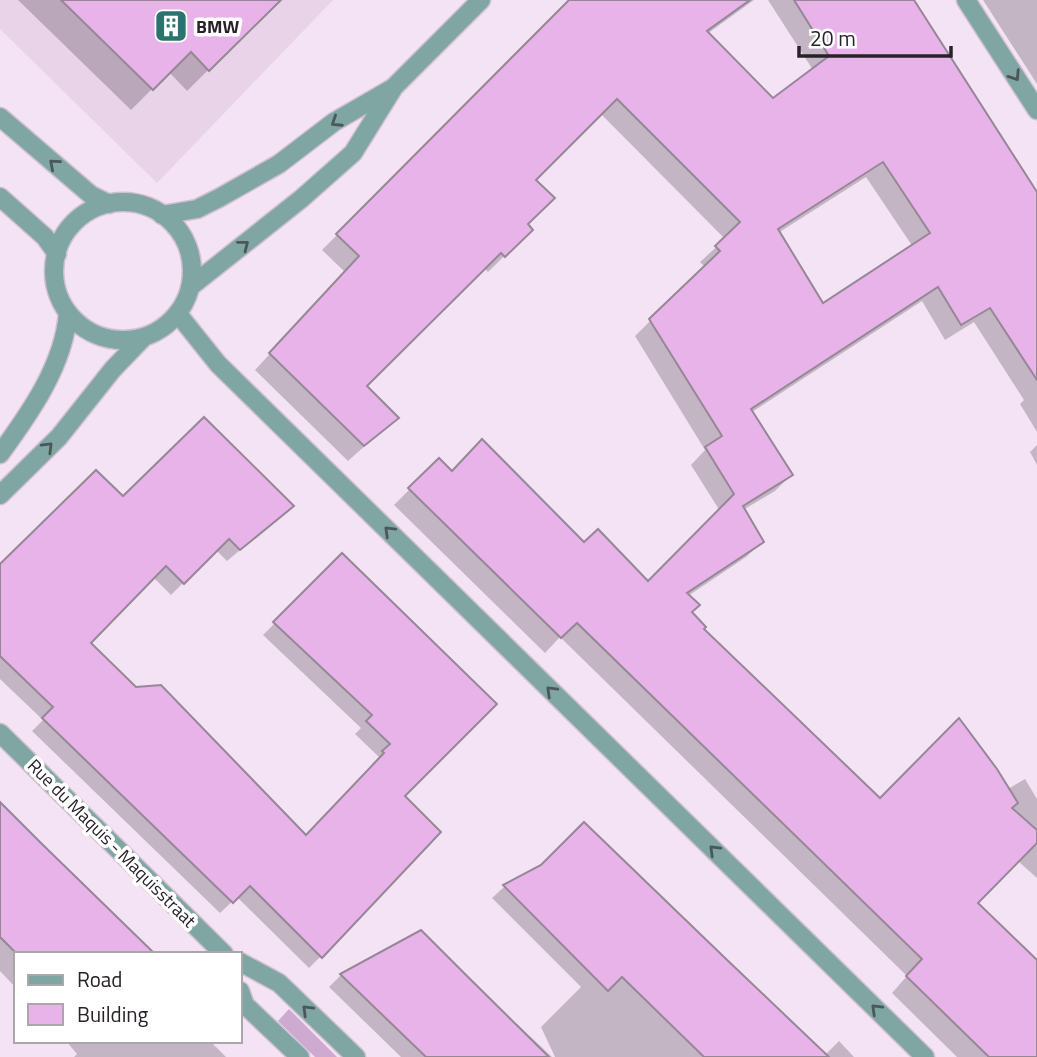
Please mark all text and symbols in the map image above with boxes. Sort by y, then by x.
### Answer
building icon: BMW [152,7,190,45]
place label: BMW [196,13,239,40]
scale bar [799,14,951,58]
text: 20 m [810,22,856,54]
one-way arrow [1006,68,1019,81]
one-way arrow [330,113,343,126]
one-way arrow [49,160,62,172]
one-way arrow [236,241,248,254]
one-way arrow [40,442,53,455]
one-way arrow [384,527,397,540]
one-way arrow [546,686,559,699]
street label: Rue du Maquis - Maquisstraat [22,753,203,934]
one-way arrow [709,845,722,858]
legend [14,952,242,1043]
text: Road [77,963,122,995]
text: Building [77,998,149,1030]
one-way arrow [302,1005,315,1018]
one-way arrow [871,1005,884,1018]

